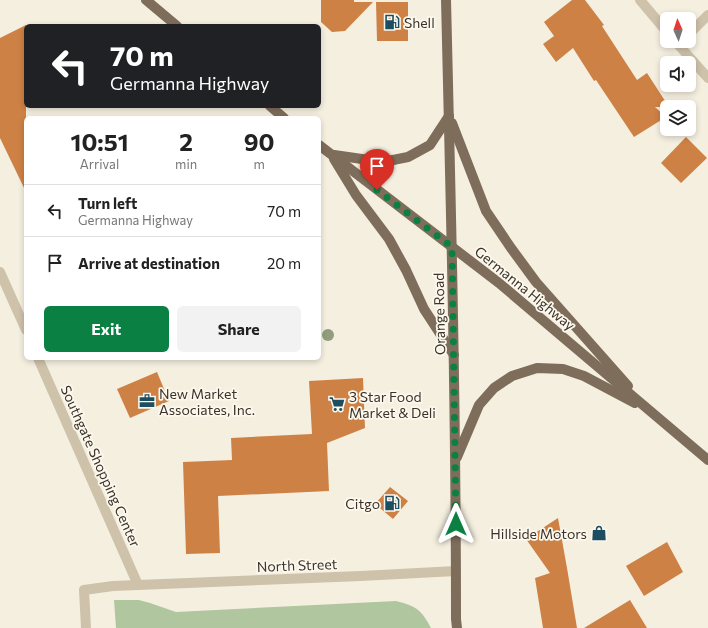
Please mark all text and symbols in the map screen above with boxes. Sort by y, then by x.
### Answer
north arrow [660,12,696,48]
map controls [660,12,696,136]
fuel station icon: Shell [383,13,401,31]
place label: Shell [404,14,435,31]
text: 70 m [110,38,174,72]
icon: left [44,40,96,92]
button: sound [660,56,696,92]
text: Germanna Highway [110,72,269,94]
button: layers [660,100,696,136]
text: 10:51 [71,127,129,156]
text: 2 [179,127,193,156]
text: 90 [244,127,274,156]
pin [360,149,394,190]
icon: arrive [366,155,388,177]
text: Arrival [80,156,119,172]
text: min [175,156,197,172]
text: m [253,156,265,172]
text: Turn left [78,194,137,212]
icon: left [44,200,66,222]
text: 70 m [267,202,301,220]
text: Germanna Highway [78,212,193,228]
street label: Germanna Highway [472,242,578,334]
icon: arrive [44,252,66,274]
text: Arrive at destination [78,254,220,272]
text: 20 m [267,254,301,272]
street label: Orange Road [430,273,448,355]
button: Exit [44,306,169,352]
button: Share [177,306,301,352]
street label: Southgate Shopping Center [58,382,145,550]
place label: New Market Associates, Inc. [159,385,255,418]
place label: 3 Star Food Market & Deli [349,388,436,421]
office icon: New Market Associates, Inc. [138,392,156,410]
supermarket icon: 3 Star Food Market & Deli [328,395,346,413]
fuel station icon: Citgo [383,494,401,512]
place label: Citgo [345,495,380,512]
position arrow [435,503,477,545]
shop icon: Hillside Motors [590,524,608,542]
place label: Hillside Motors [490,525,587,542]
street label: North Street [256,555,338,575]

